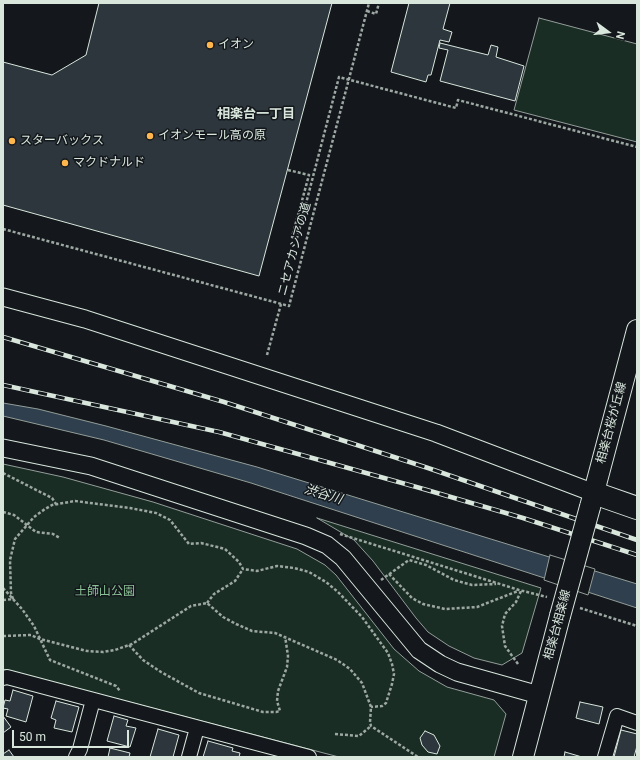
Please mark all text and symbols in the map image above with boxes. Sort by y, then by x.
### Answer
north arrow [588,12,628,52]
text: N [613,30,627,41]
place label: イオン [218,38,254,52]
marker: イオン [205,40,215,50]
district label: 相楽台一丁目 [217,107,295,123]
place label: イオンモール高の原 [158,129,266,143]
marker: イオンモール高の原 [145,131,155,141]
place label: スターバックス [20,134,104,148]
marker: スターバックス [7,136,17,146]
place label: マクドナルド [73,156,145,170]
marker: マクドナルド [60,158,70,168]
street label: ニセアカシアの道 [276,201,314,297]
street label: 相楽台桜が丘線 [594,381,630,465]
water label: 渋谷川 [302,482,344,508]
park label: 土師山公園 [75,585,135,599]
street label: 相楽台相楽線 [542,588,574,662]
scale bar [14,722,131,748]
text: 50 m [19,730,46,744]

